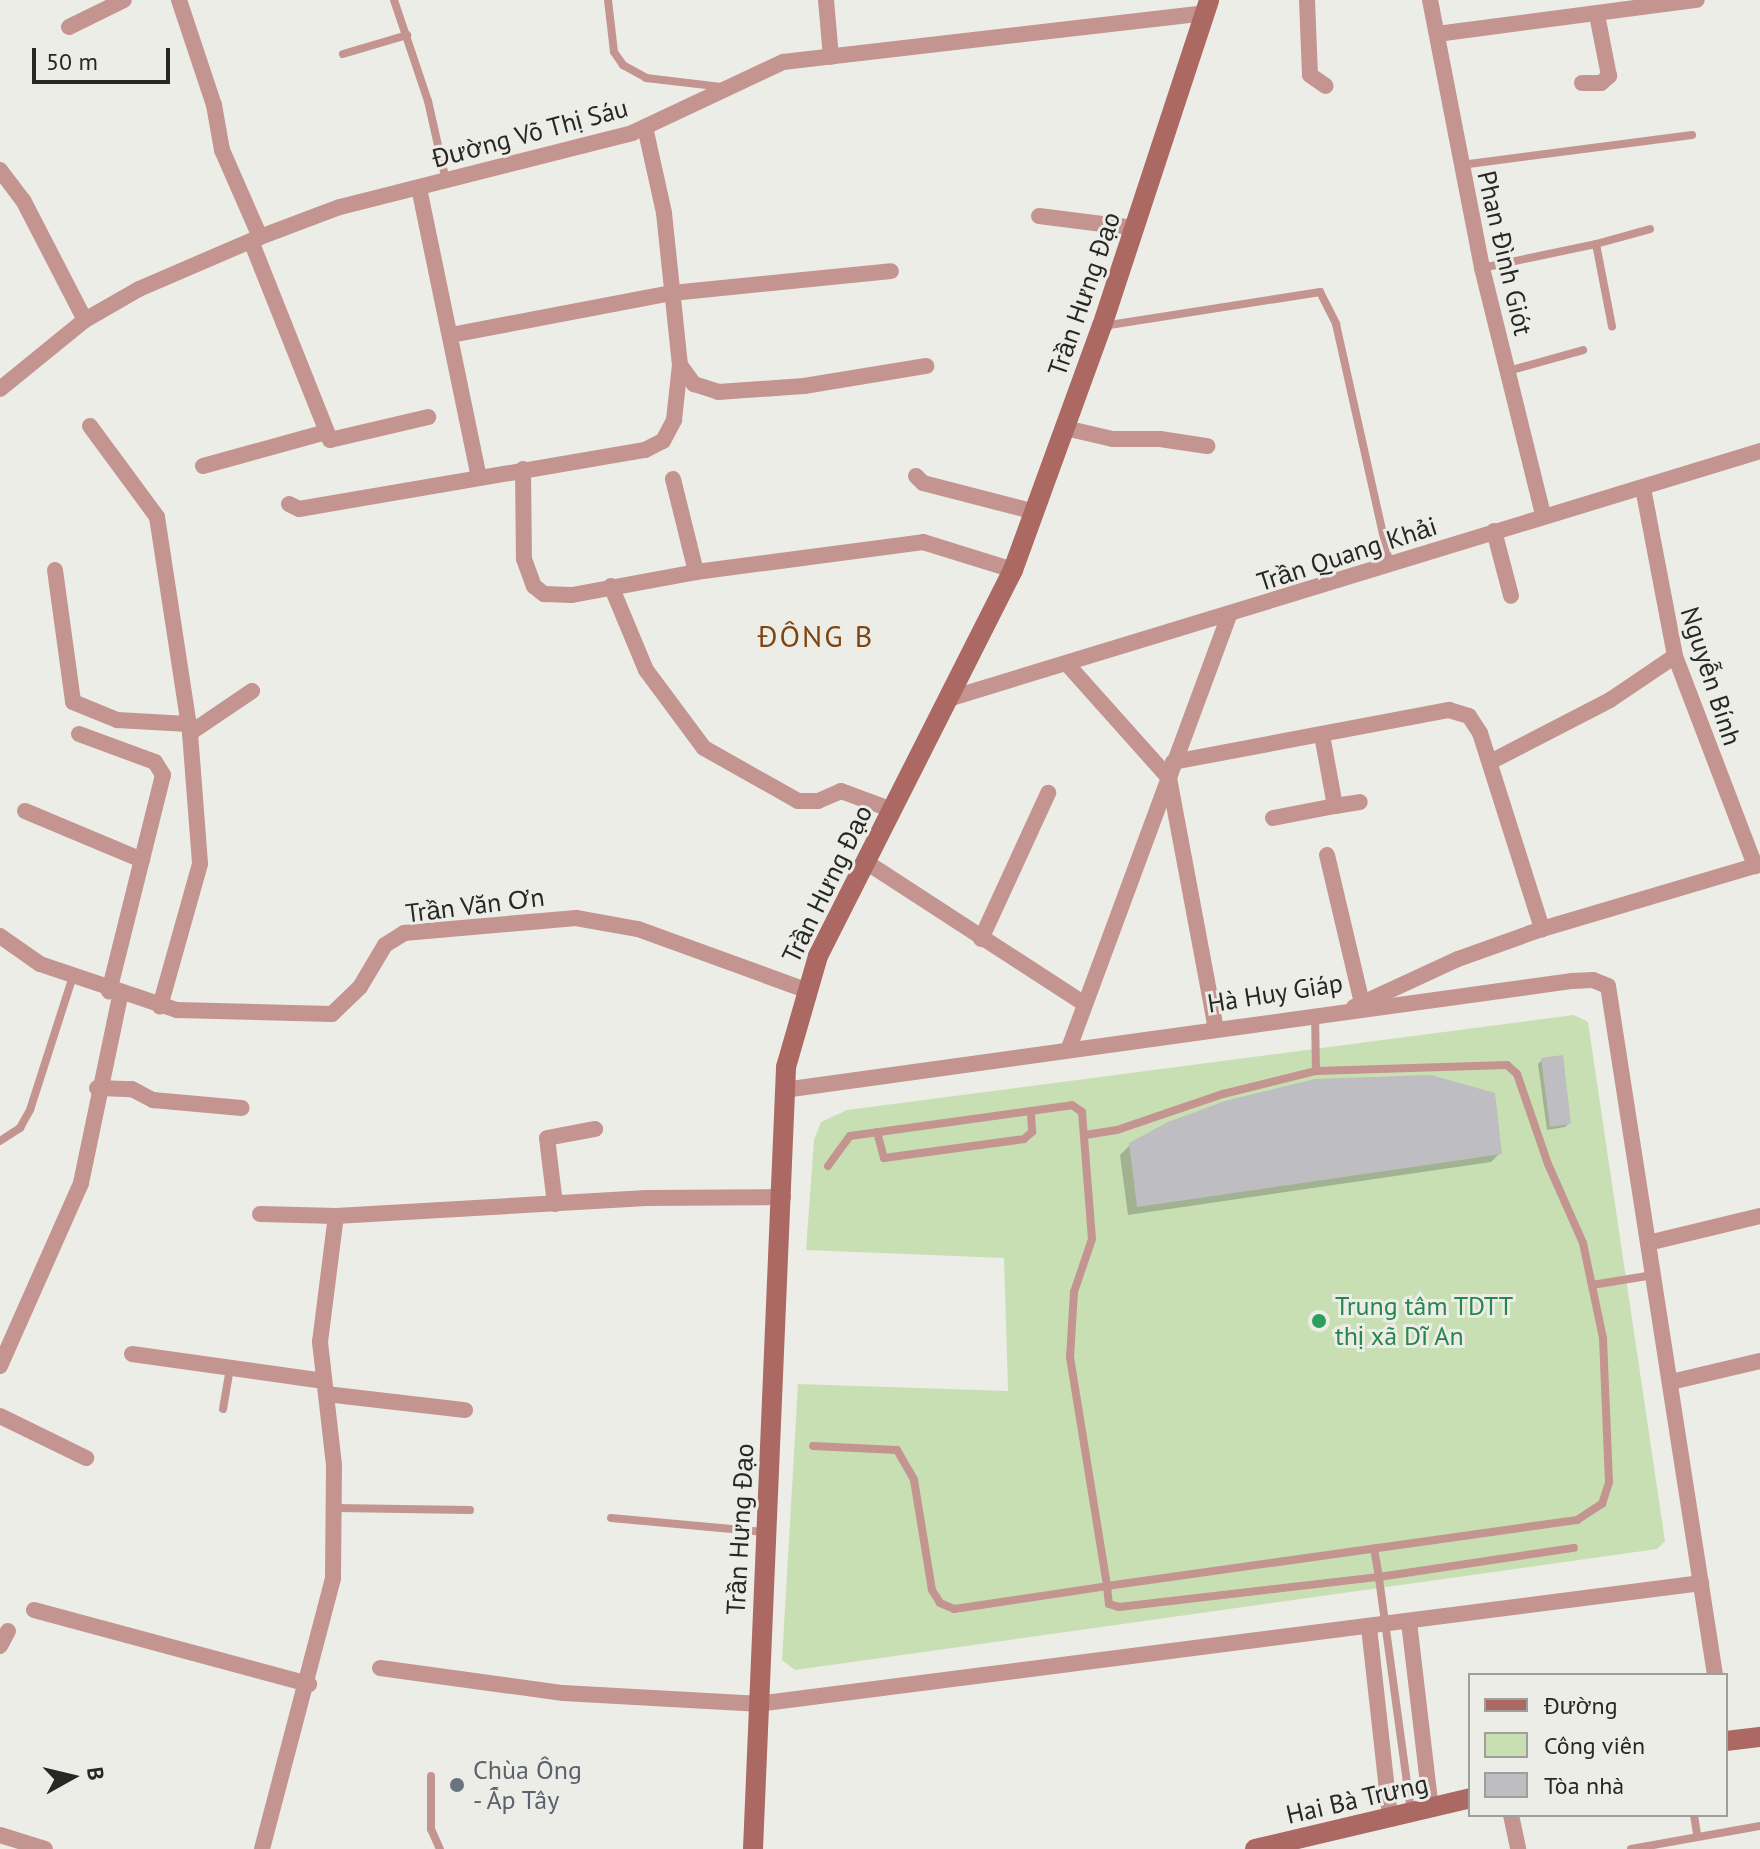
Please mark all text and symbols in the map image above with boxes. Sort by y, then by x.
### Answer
scale bar [36,32,174,82]
text: 50 m [46,46,98,77]
street label: Đường Võ Thị Sáu [428,92,632,174]
street label: Phan Đình Giót [1471,168,1539,338]
street label: Trần Hưng Đạo [1041,208,1127,380]
street label: Trần Quang Khải [1253,510,1441,598]
street label: Nguyễn Bính [1674,603,1748,749]
district label: ĐÔNG B [758,618,874,654]
street label: Trần Hưng Đạo [775,800,879,968]
street label: Trần Văn Ơn [403,881,547,929]
street label: Hà Huy Giáp [1205,967,1345,1019]
place label: Trung tâm TDTT thị xã Dĩ An [1335,1290,1514,1352]
marker: Trung tâm TDTT thị xã Dĩ An [1310,1312,1328,1330]
street label: Trần Hưng Đạo [720,1442,760,1616]
legend [1468,1673,1728,1817]
text: Đường [1544,1690,1618,1721]
text: Công viên [1544,1730,1645,1761]
north arrow [32,1737,112,1817]
place label: Chùa Ông - Ấp Tây [473,1754,582,1816]
text: B [81,1765,111,1782]
street label: Hai Bà Trưng [1283,1767,1431,1831]
text: Tòa nhà [1544,1770,1624,1801]
marker: Chùa Ông - Ấp Tây [448,1776,466,1794]

